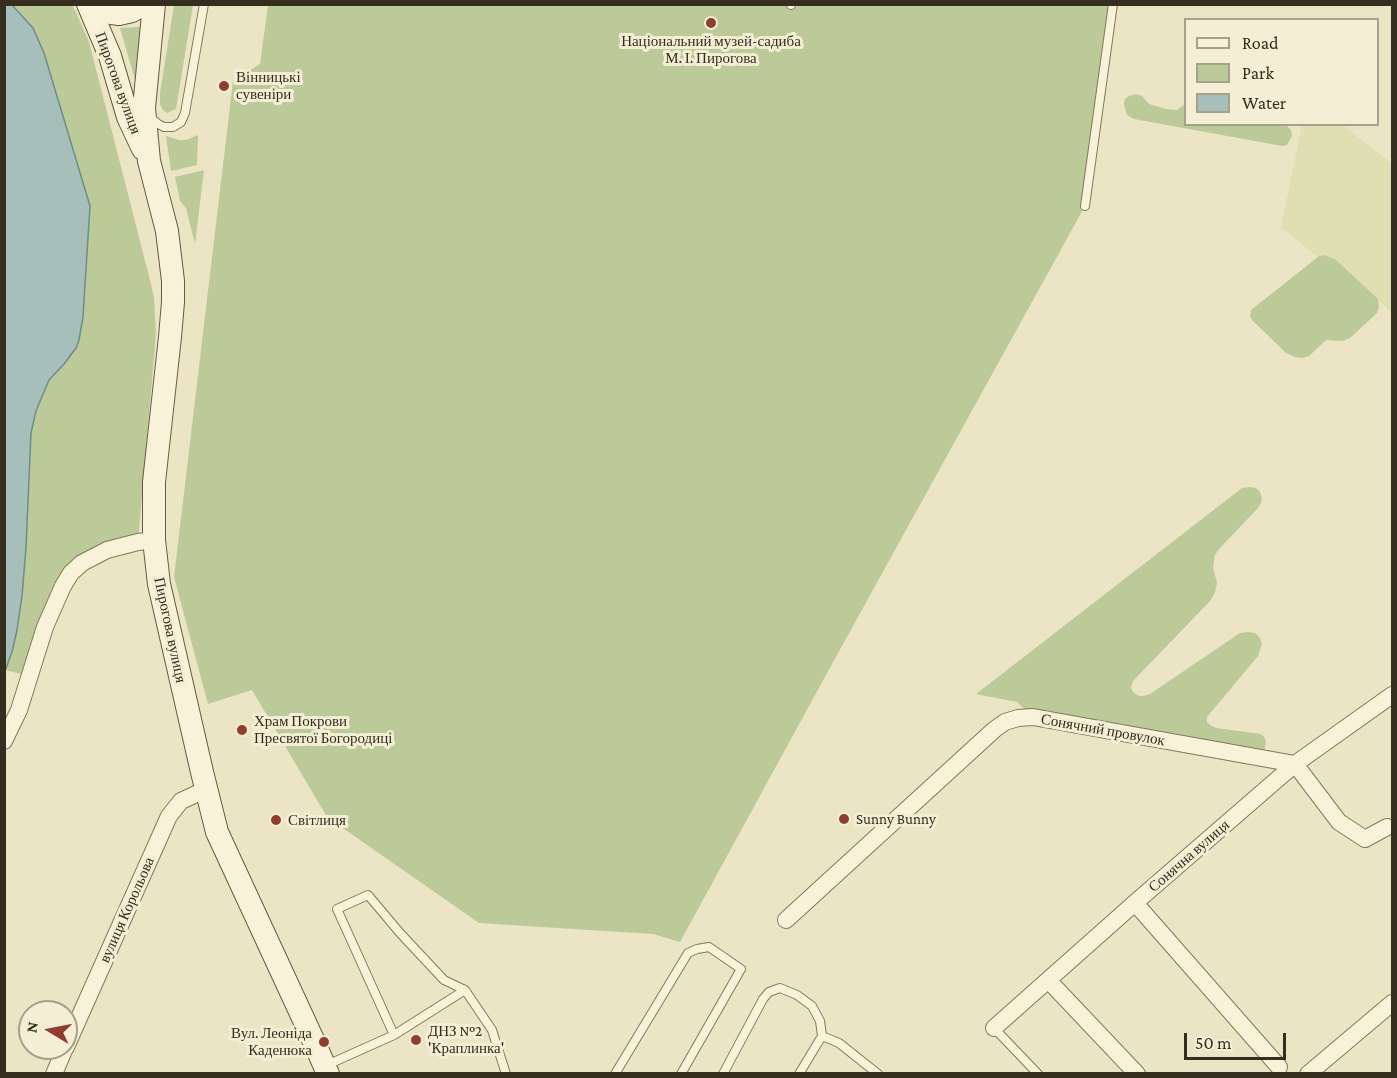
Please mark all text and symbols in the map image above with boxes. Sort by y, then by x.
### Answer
marker: Національний музей-садиба М. І. Пирогова [704,16,718,30]
legend [1184,18,1379,126]
street label: Пирогова вулиця [91,29,145,137]
place label: Національний музей-садиба М. І. Пирогова [621,32,801,67]
text: Road [1242,33,1279,53]
text: Park [1242,63,1274,83]
place label: Вінницькі сувеніри [236,68,301,103]
marker: Вінницькі сувеніри [217,79,231,93]
text: Water [1242,93,1286,113]
street label: Пирогова вулиця [150,576,190,684]
street label: Сонячний провулок [1040,710,1166,750]
place label: Храм Покрови Пресвятої Богородиці [254,712,392,747]
marker: Храм Покрови Пресвятої Богородиці [235,723,249,737]
place label: Sunny Bunny [856,810,936,828]
place label: Світлиця [288,811,346,829]
marker: Sunny Bunny [837,812,851,826]
marker: Світлиця [269,813,283,827]
street label: Сонячна вулиця [1145,816,1233,896]
street label: вулиця Корольова [96,854,158,966]
north arrow [18,1000,78,1060]
text: N [22,1020,41,1034]
scale bar [1187,1021,1289,1059]
place label: ДНЗ №2 'Краплинка' [428,1022,504,1057]
place label: Вул. Леоніда Каденюка [231,1024,312,1059]
marker: ДНЗ №2 'Краплинка' [409,1033,423,1047]
text: 50 m [1195,1033,1232,1053]
marker: Вул. Леоніда Каденюка [317,1035,331,1049]

